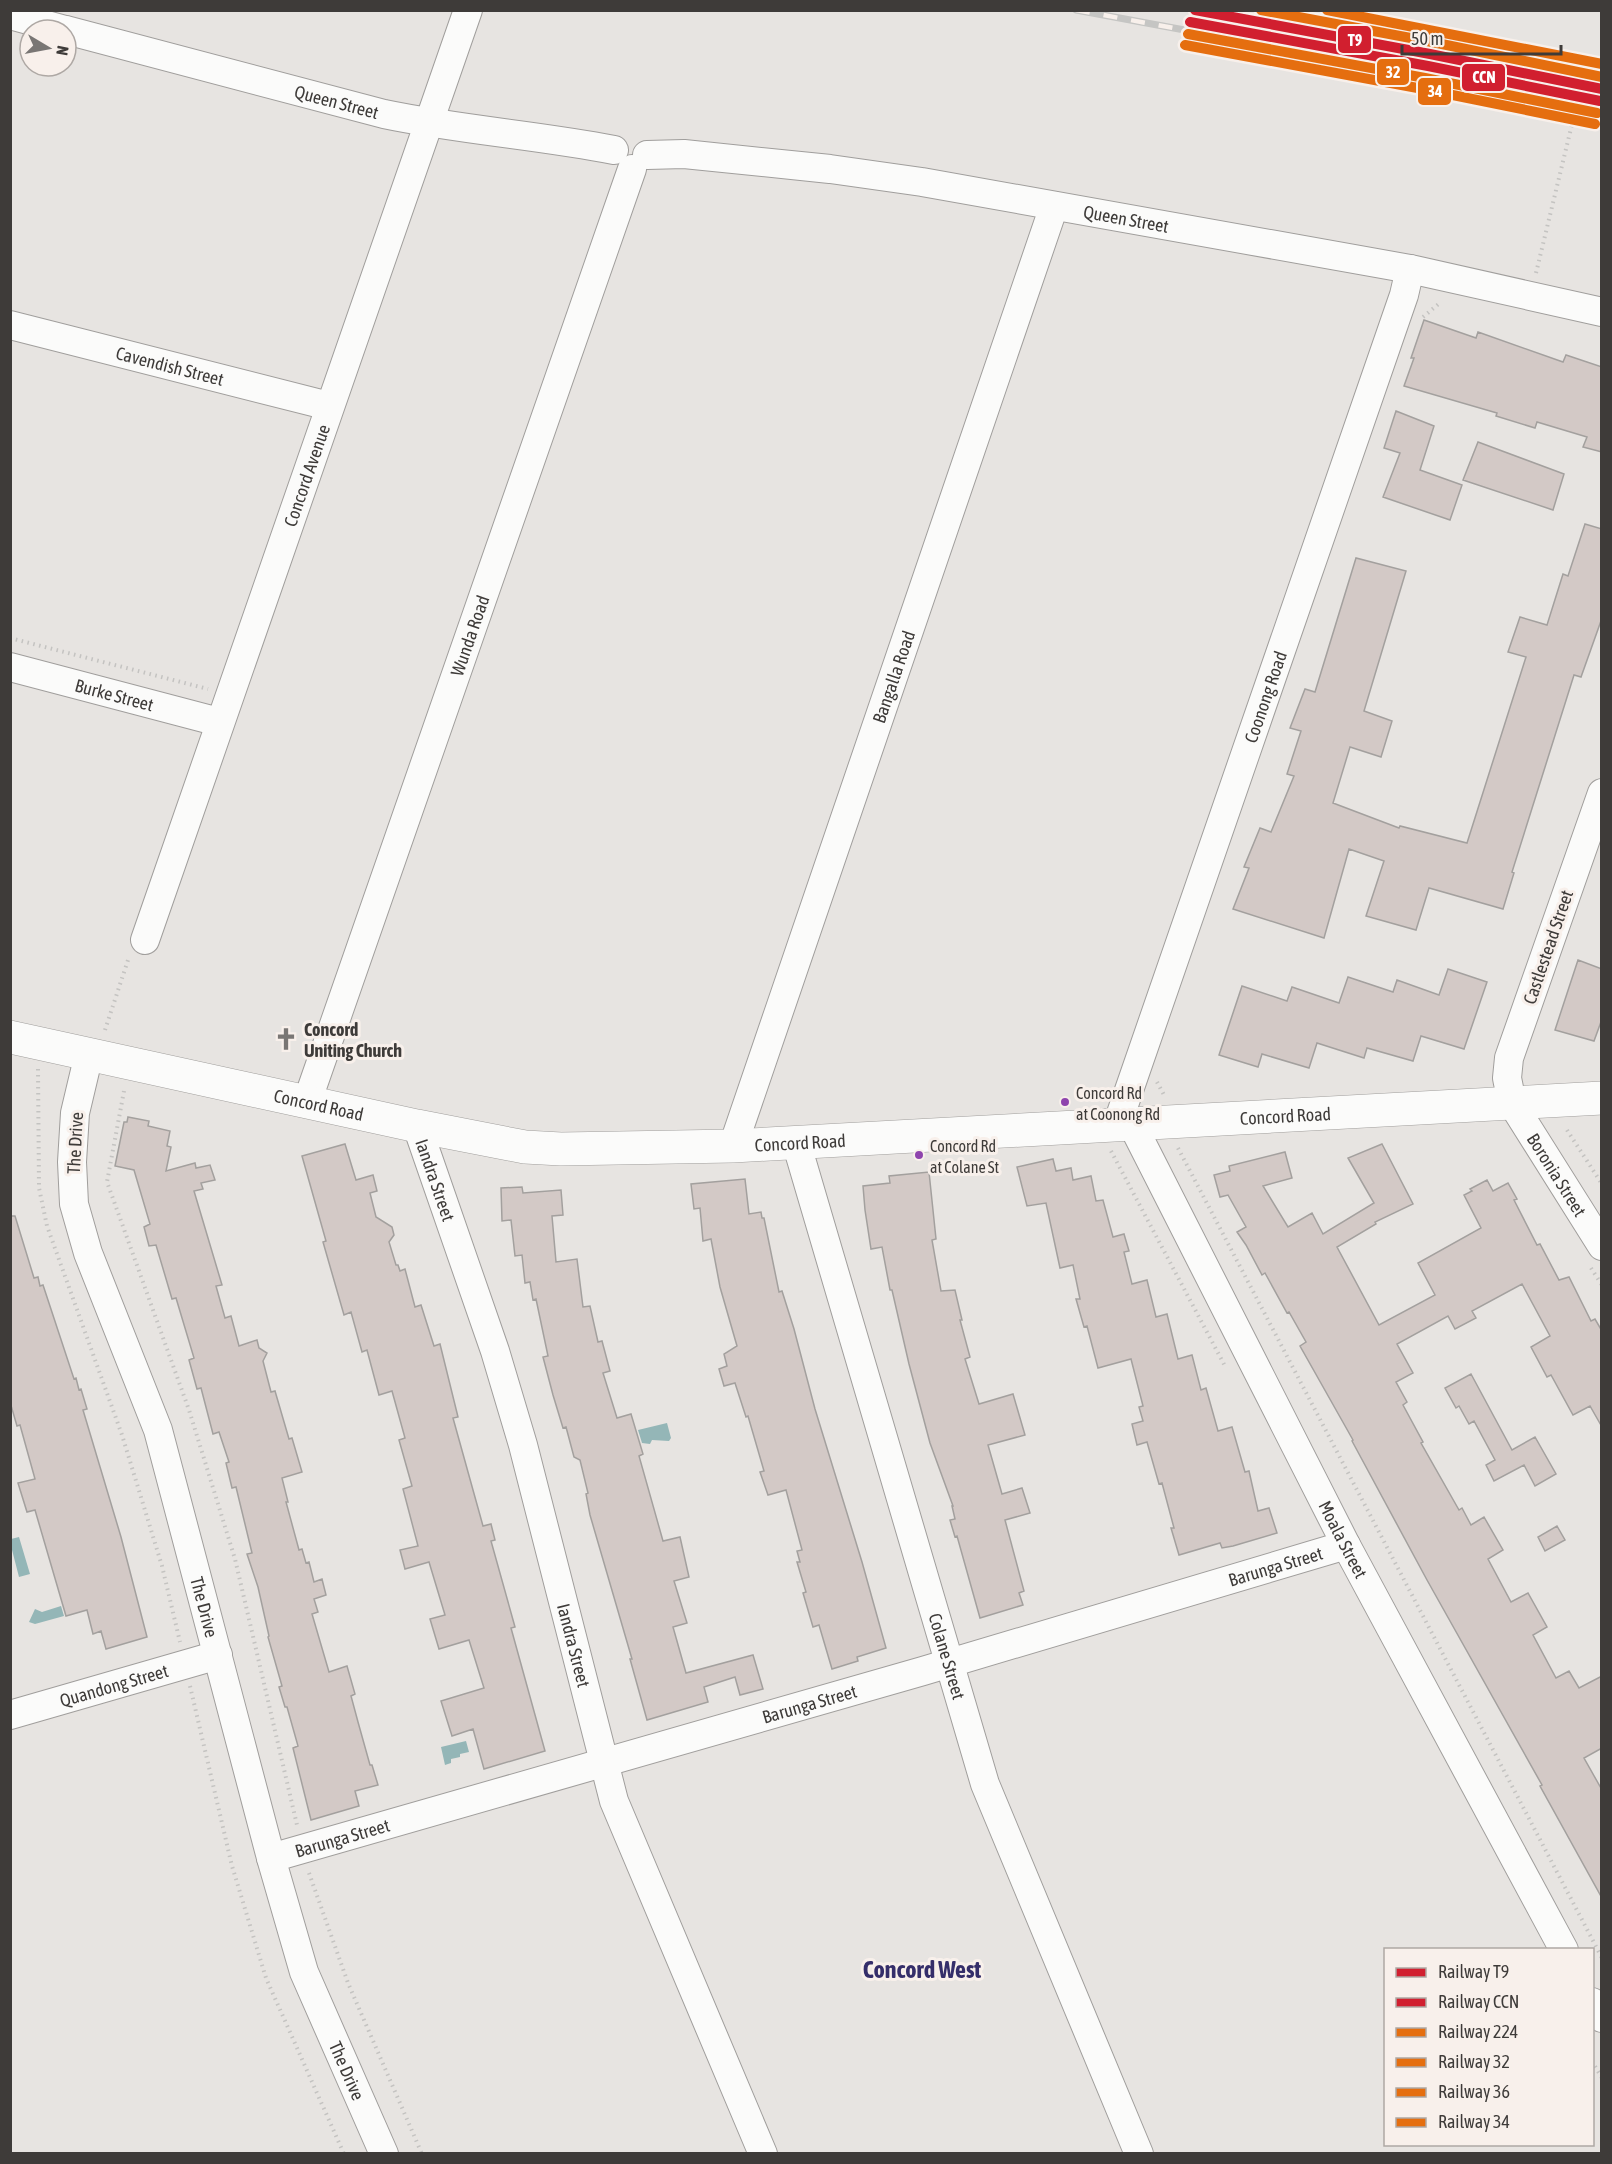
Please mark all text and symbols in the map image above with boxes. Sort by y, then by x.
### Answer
north arrow [18,18,78,78]
scale bar [1402,18,1561,56]
line badge: T9 [1337,25,1372,54]
text: 50 m [1411,28,1443,49]
text: T9 [1348,31,1363,49]
text: N [53,44,72,57]
line badge: 32 [1376,58,1410,86]
text: 32 [1385,63,1401,81]
line badge: CCN [1461,63,1506,92]
text: CCN [1472,68,1496,86]
line badge: 34 [1417,77,1452,106]
street label: Queen Street [292,80,381,123]
text: 34 [1427,82,1443,100]
street label: Queen Street [1082,200,1170,236]
street label: Cavendish Street [114,342,226,389]
street label: Concord Avenue [279,421,334,529]
street label: Wunda Road [446,592,493,679]
street label: Bangalla Road [868,628,919,726]
street label: Coonong Road [1239,648,1291,745]
street label: Burke Street [73,674,156,715]
street label: Castlestead Street [1519,887,1577,1007]
place label: Concord Uniting Church [304,1019,402,1061]
church icon: Concord Uniting Church [273,1026,299,1052]
place label: Concord Rd at Coonong Rd [1076,1084,1160,1124]
street label: Concord Road [272,1085,365,1125]
marker: Concord Rd at Coonong Rd [1059,1096,1071,1108]
street label: Concord Road [1239,1102,1332,1128]
street label: The Drive [63,1112,87,1174]
street label: Concord Road [754,1129,846,1155]
street label: Boronia Street [1523,1129,1591,1220]
street label: Iandra Street [412,1136,460,1224]
place label: Concord Rd at Colane St [930,1137,1000,1176]
marker: Concord Rd at Colane St [913,1149,925,1161]
street label: Moala Street [1315,1497,1372,1581]
street label: Barunga Street [1226,1542,1325,1590]
street label: The Drive [187,1574,223,1639]
street label: Iandra Street [553,1601,595,1689]
street label: Colane Street [925,1611,970,1702]
street label: Quandong Street [57,1659,170,1711]
street label: Barunga Street [760,1680,859,1727]
street label: Barunga Street [292,1814,392,1861]
legend [1384,1948,1594,2146]
district label: Concord West [863,1956,981,1983]
text: Railway T9 [1438,1961,1509,1982]
text: Railway CCN [1438,1991,1519,2012]
text: Railway 224 [1438,2021,1518,2042]
street label: The Drive [325,2038,369,2103]
text: Railway 32 [1438,2051,1510,2072]
text: Railway 36 [1438,2081,1510,2102]
text: Railway 34 [1438,2111,1510,2132]

